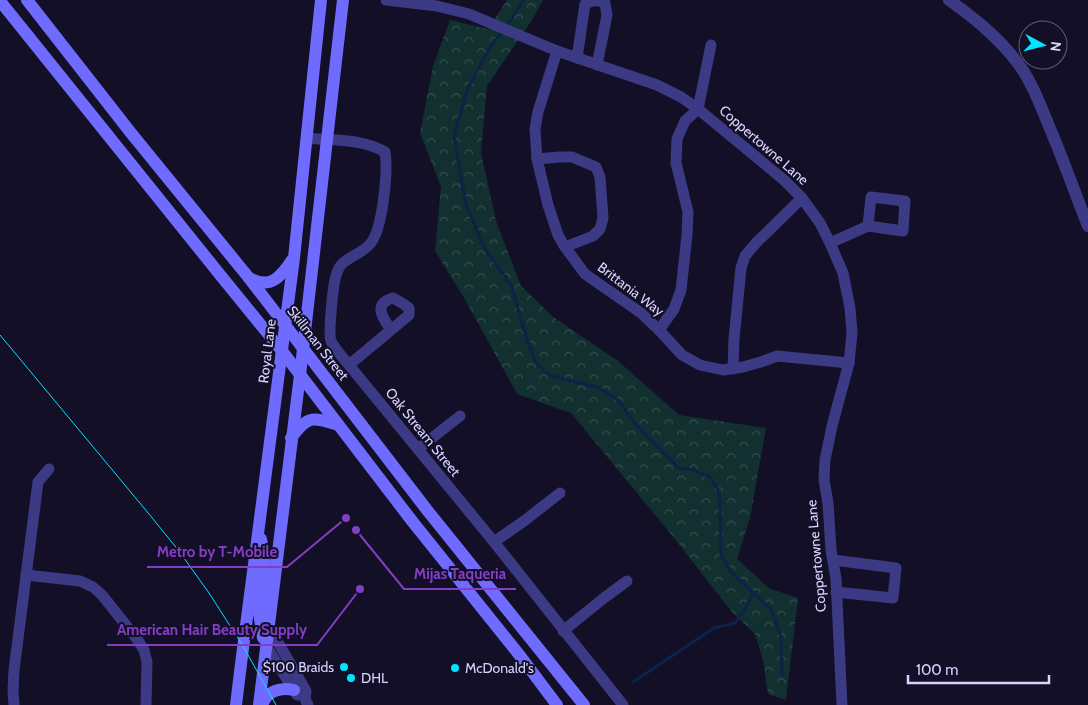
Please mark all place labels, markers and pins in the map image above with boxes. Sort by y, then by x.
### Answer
callout: Metro by T-Mobile [147,537,287,567]
callout: Mijas Taqueria [404,559,516,589]
callout: American Hair Beauty Supply [107,615,317,645]
place label: $100 Braids [263,658,334,676]
place label: McDonald's [465,659,534,677]
marker: $100 Braids [338,661,350,673]
marker: McDonald's [449,662,461,674]
place label: DHL [361,669,388,687]
marker: DHL [345,672,357,684]

